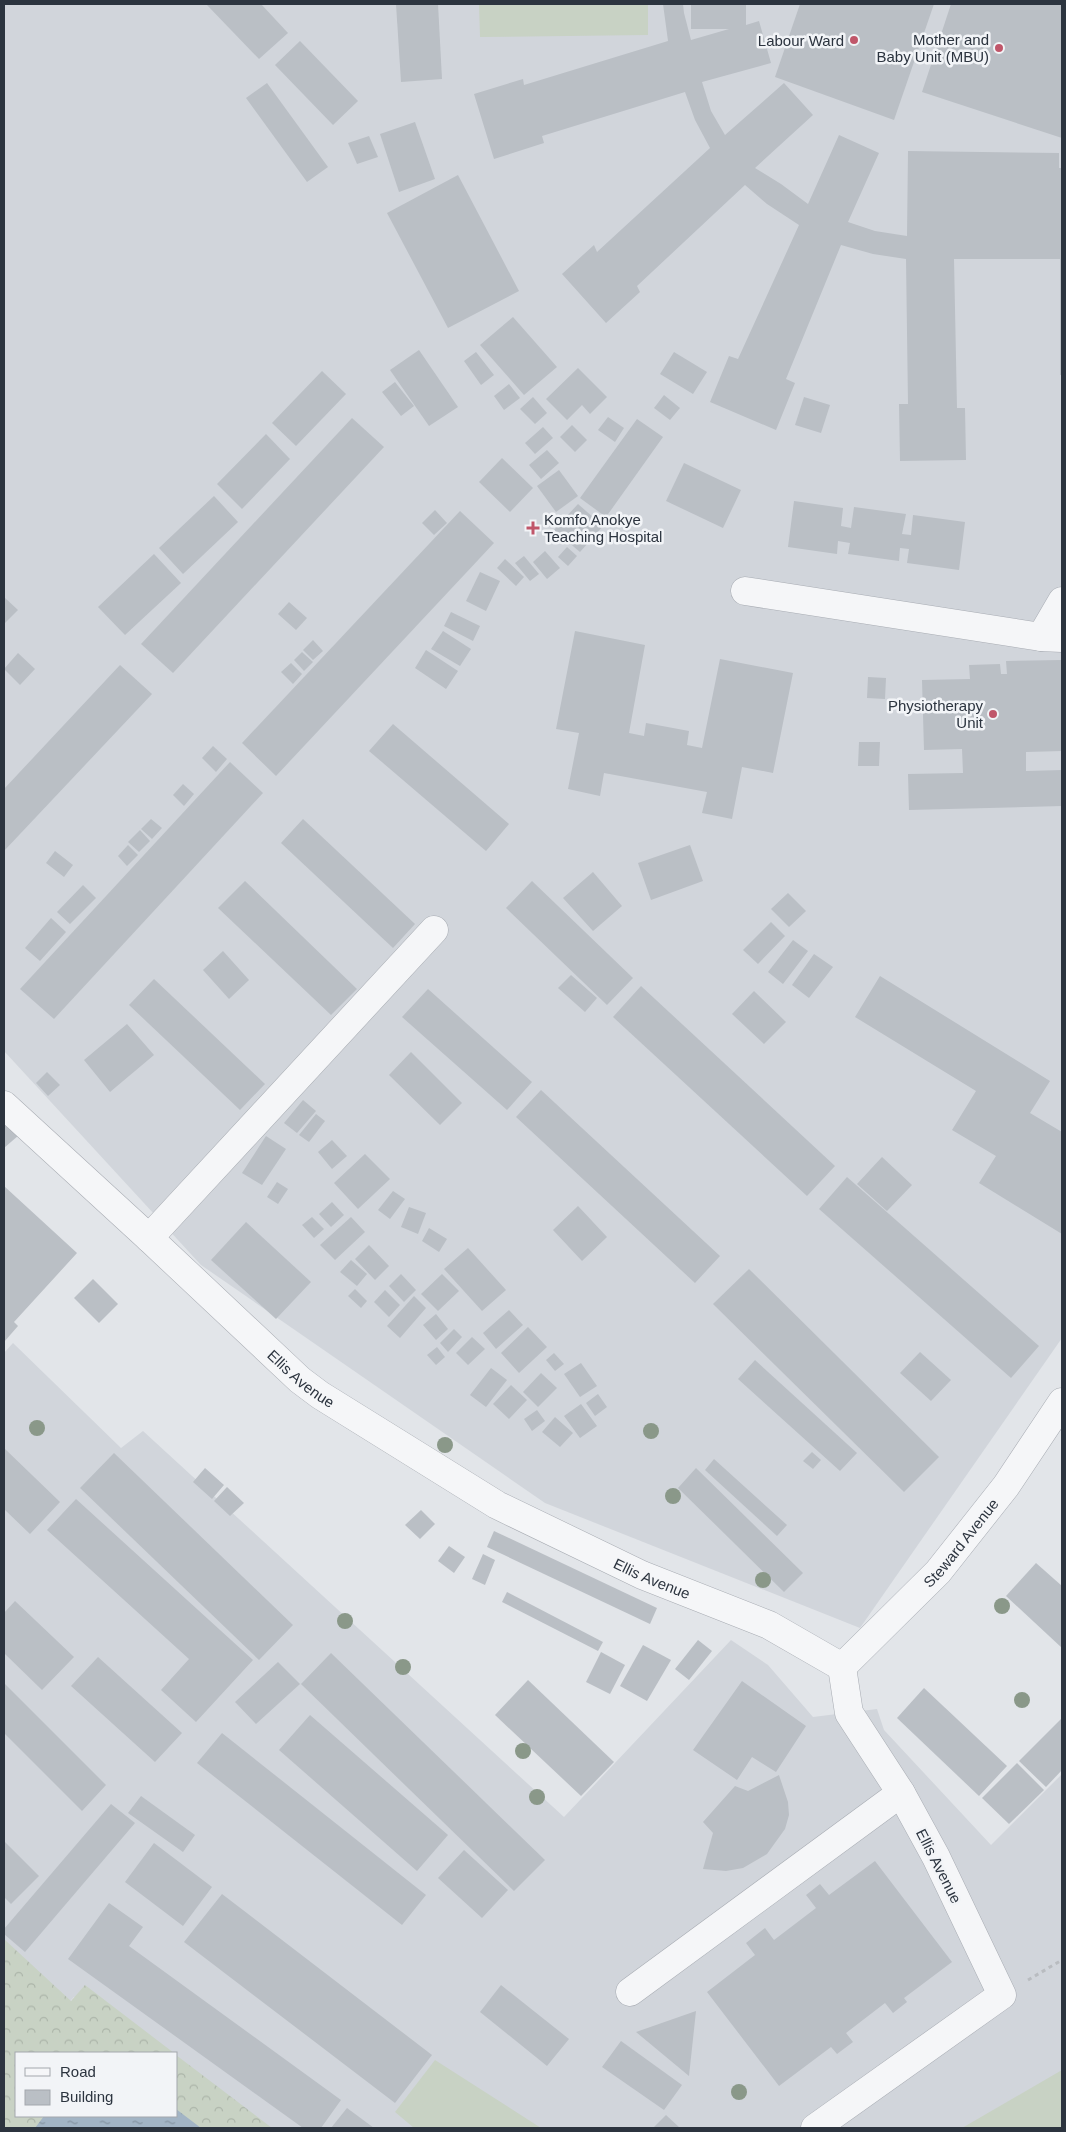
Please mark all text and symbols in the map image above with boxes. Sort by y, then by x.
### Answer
place label: Mother and Baby Unit (MBU) [876,31,989,65]
place label: Labour Ward [758,32,844,49]
marker: Labour Ward [848,34,860,46]
marker: Mother and Baby Unit (MBU) [993,42,1005,54]
place label: Komfo Anokye Teaching Hospital [544,511,662,545]
marker: Komfo Anokye Teaching Hospital [526,521,540,535]
place label: Physiotherapy Unit [888,697,984,731]
marker: Physiotherapy Unit [987,708,999,720]
street label: Ellis Avenue [264,1346,338,1411]
street label: Steward Avenue [920,1495,1001,1590]
street label: Ellis Avenue [611,1554,693,1602]
street label: Ellis Avenue [913,1826,965,1906]
legend [15,2052,178,2117]
text: Road [60,2063,96,2080]
text: Building [60,2088,113,2105]

